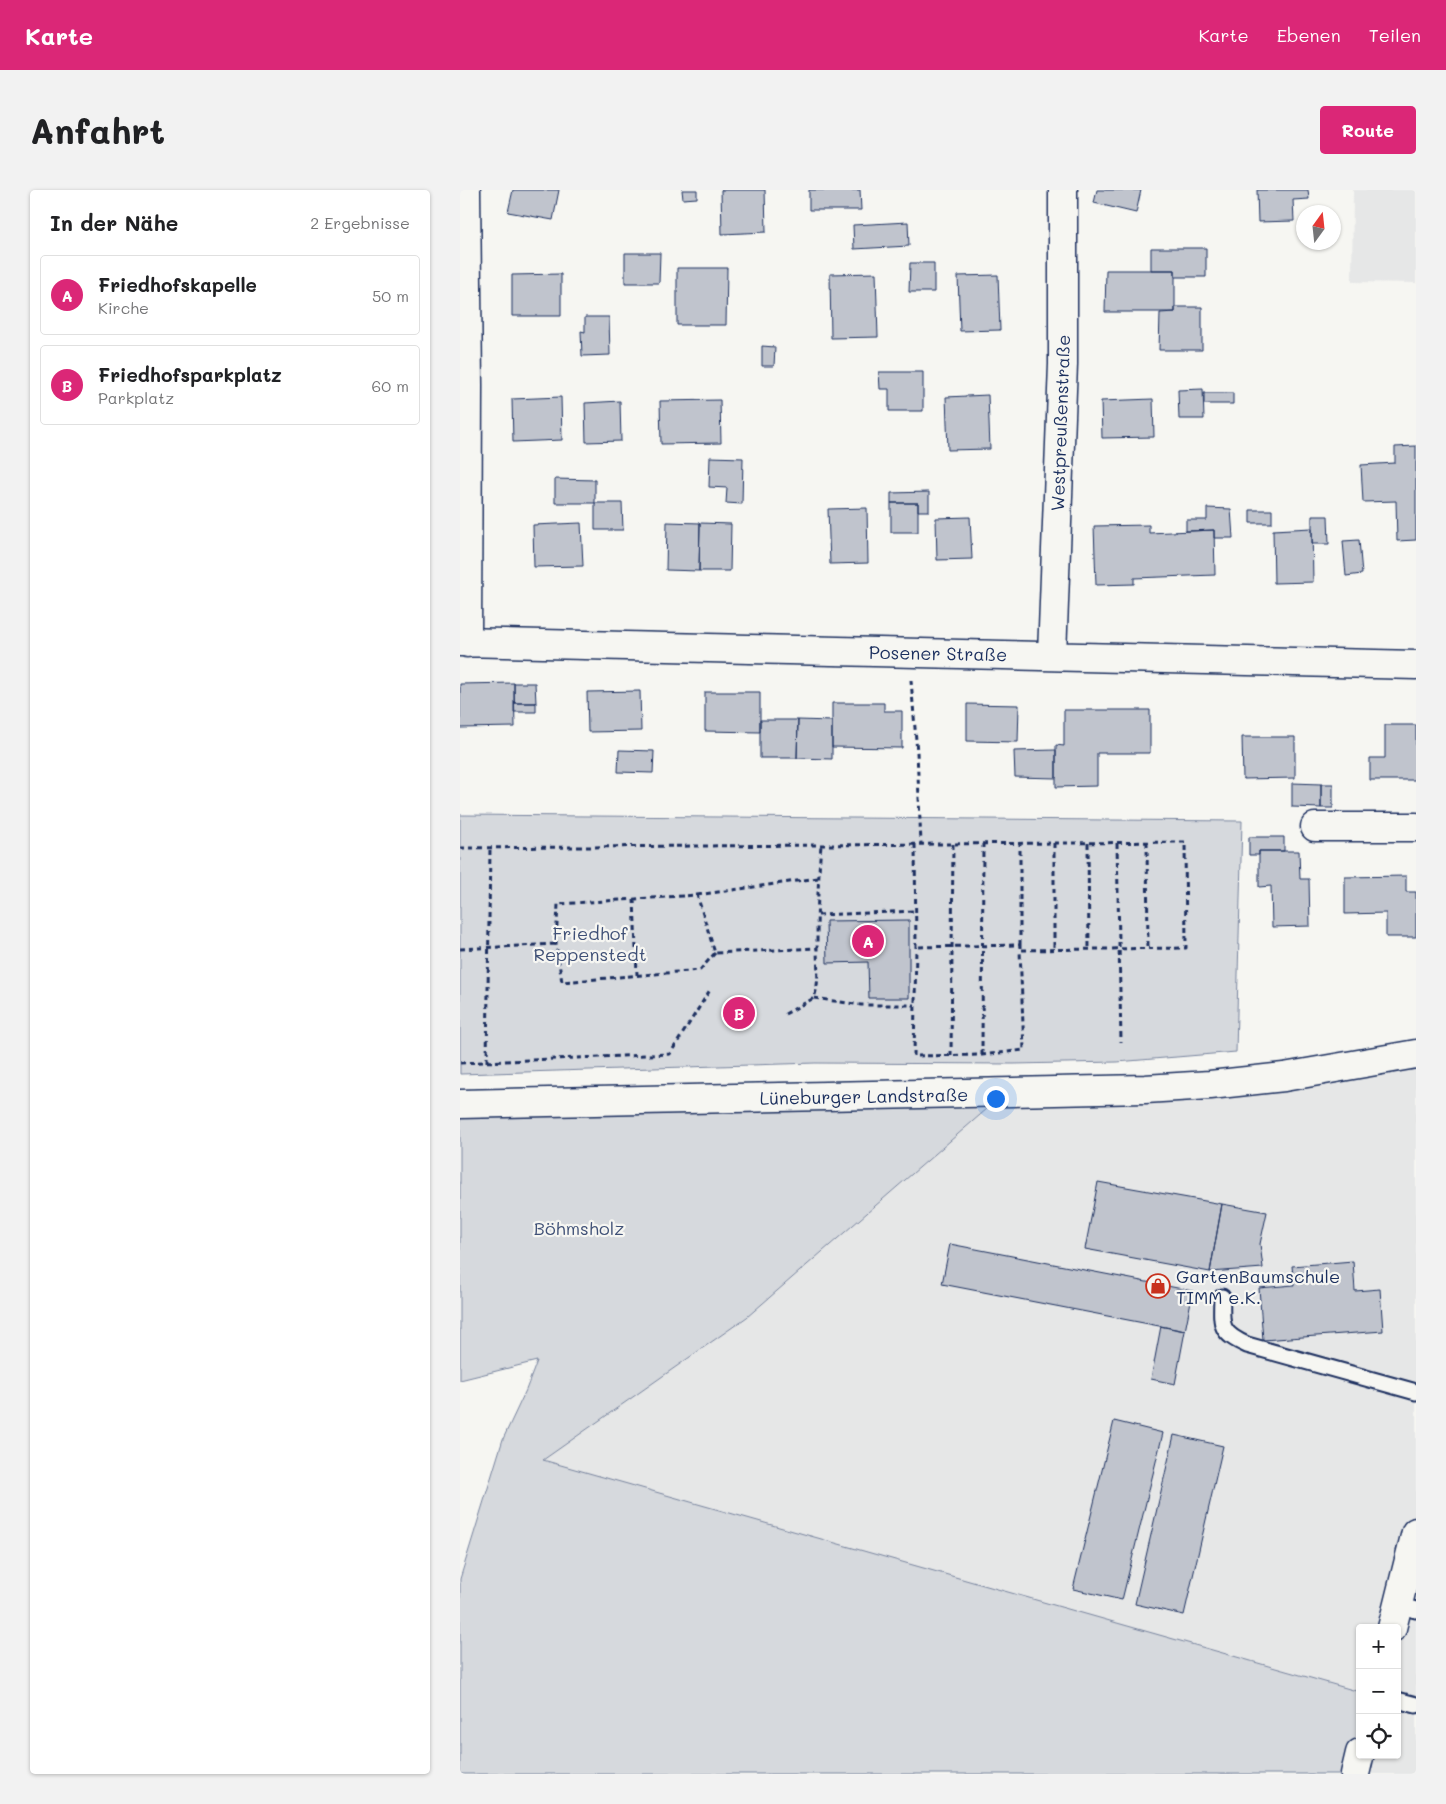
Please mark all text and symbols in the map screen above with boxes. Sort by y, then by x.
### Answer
text: Karte [25,20,93,51]
text: Karte [1198,23,1249,47]
text: Ebenen [1277,23,1341,47]
text: Teilen [1369,23,1421,47]
button: Route [1320,106,1416,154]
text: Anfahrt [30,107,165,153]
north arrow [1296,205,1341,250]
text: In der Nähe [50,209,178,236]
text: 2 Ergebnisse [310,212,410,233]
text: Friedhofskapelle [98,272,257,297]
text: A [61,285,73,306]
text: 50 m [372,285,409,306]
text: Kirche [98,297,149,318]
street label: Westpreußenstraße [1045,334,1075,512]
text: Friedhofsparkplatz [98,362,282,387]
text: B [62,375,72,396]
text: 60 m [372,375,409,396]
text: Parkplatz [98,387,174,408]
street label: Posener Straße [869,640,1007,666]
park label: Friedhof Reppenstedt [533,921,647,966]
pin: A [852,922,884,960]
pin: B [723,994,755,1032]
street label: Lüneburger Landstraße [759,1082,969,1110]
your location [983,1086,1009,1112]
park label: Böhmsholz [534,1216,624,1240]
place label: GartenBaumschule TIMM e.K. [1176,1264,1340,1309]
shop icon: GartenBaumschule TIMM e.K. [1145,1273,1171,1299]
map controls [1356,1624,1401,1759]
button: + [1356,1624,1401,1669]
button: − [1356,1669,1401,1714]
button: locate [1356,1714,1401,1759]

